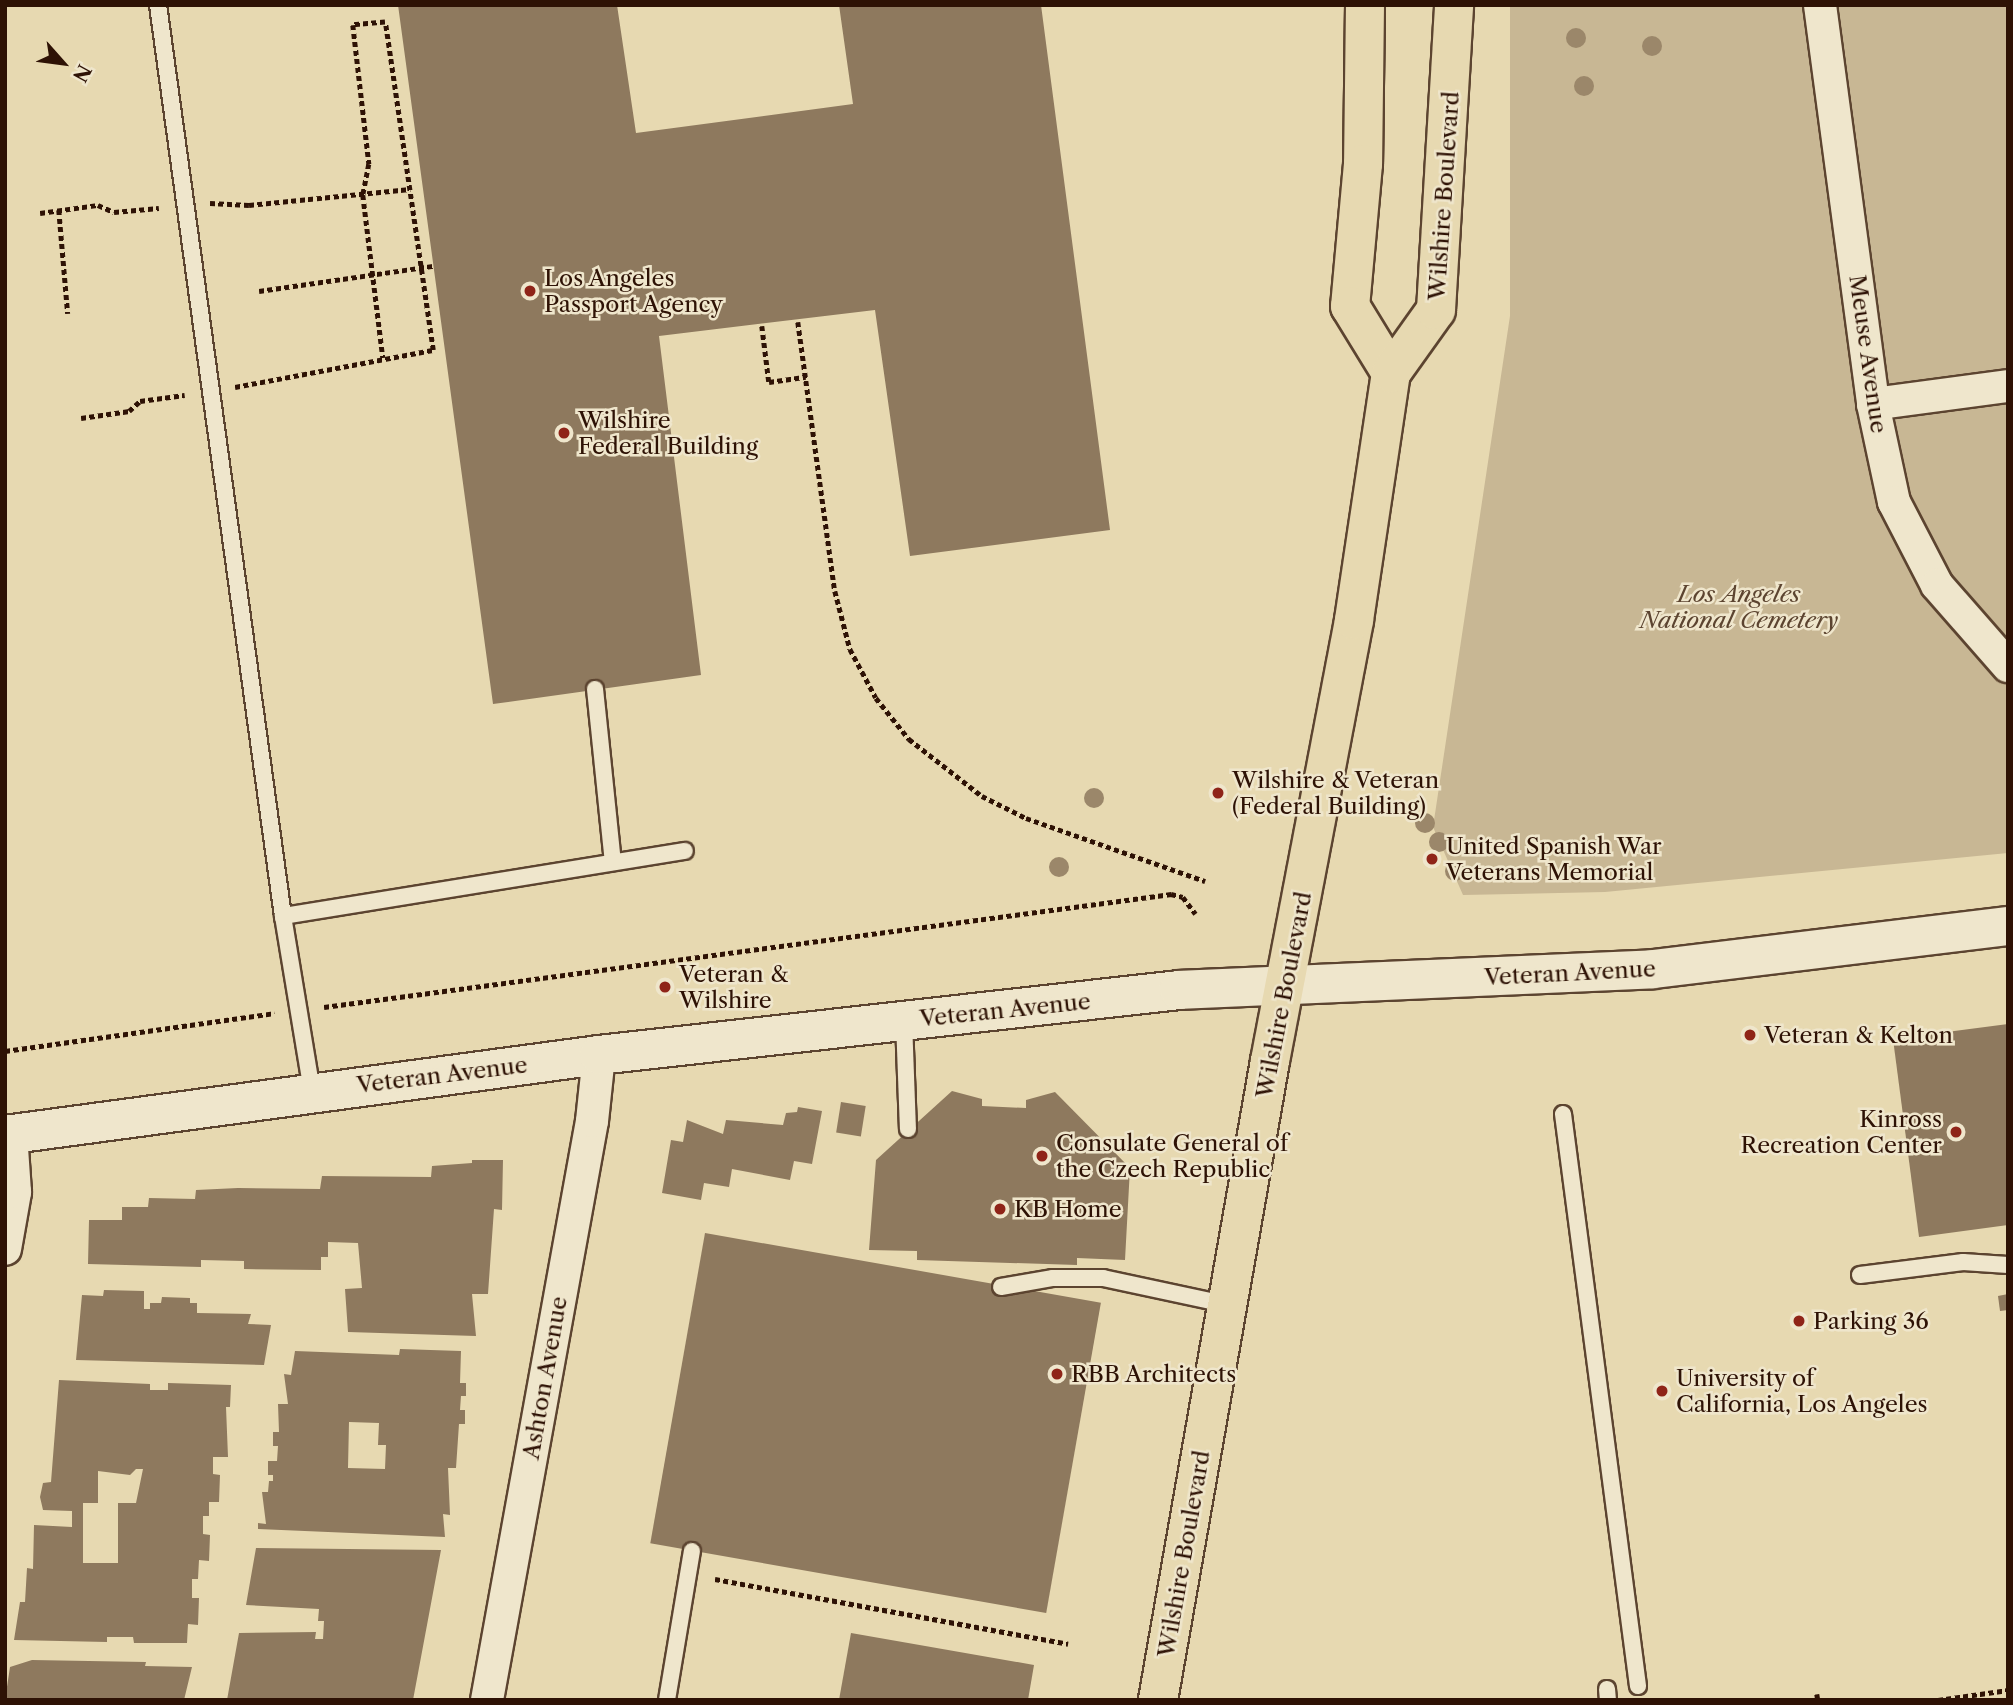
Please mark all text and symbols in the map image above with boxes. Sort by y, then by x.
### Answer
north arrow [28,28,98,98]
text: N [68,60,96,86]
street label: Wilshire Boulevard [1423,90,1465,302]
place label: Los Angeles Passport Agency [544,264,724,318]
street label: Meuse Avenue [1843,273,1893,435]
marker: Los Angeles Passport Agency [522,283,538,299]
place label: Wilshire Federal Building [578,406,758,460]
marker: Wilshire Federal Building [556,425,572,441]
park label: Los Angeles National Cemetery [1640,580,1838,634]
place label: Wilshire & Veteran (Federal Building) [1232,766,1440,820]
marker: Wilshire & Veteran (Federal Building) [1210,785,1226,801]
place label: United Spanish War Veterans Memorial [1446,832,1663,886]
marker: United Spanish War Veterans Memorial [1424,851,1440,867]
street label: Wilshire Boulevard [1250,889,1318,1101]
street label: Veteran Avenue [1483,955,1657,991]
place label: Veteran & Wilshire [679,960,788,1014]
marker: Veteran & Wilshire [657,979,673,995]
street label: Veteran Avenue [918,987,1092,1033]
place label: Veteran & Kelton [1764,1021,1953,1049]
marker: Veteran & Kelton [1742,1027,1758,1043]
street label: Veteran Avenue [355,1051,529,1099]
place label: Kinross Recreation Center [1740,1105,1942,1159]
marker: Kinross Recreation Center [1948,1124,1964,1140]
place label: Consulate General of the Czech Republic [1056,1129,1288,1183]
marker: Consulate General of the Czech Republic [1034,1148,1050,1164]
place label: KB Home [1014,1195,1122,1223]
marker: KB Home [992,1201,1008,1217]
street label: Ashton Avenue [517,1294,573,1462]
place label: Parking 36 [1813,1307,1929,1335]
marker: Parking 36 [1791,1313,1807,1329]
place label: RBB Architects [1071,1360,1237,1388]
place label: University of California, Los Angeles [1676,1364,1928,1418]
marker: RBB Architects [1049,1366,1065,1382]
marker: University of California, Los Angeles [1654,1383,1670,1399]
street label: Wilshire Boulevard [1152,1448,1216,1660]

